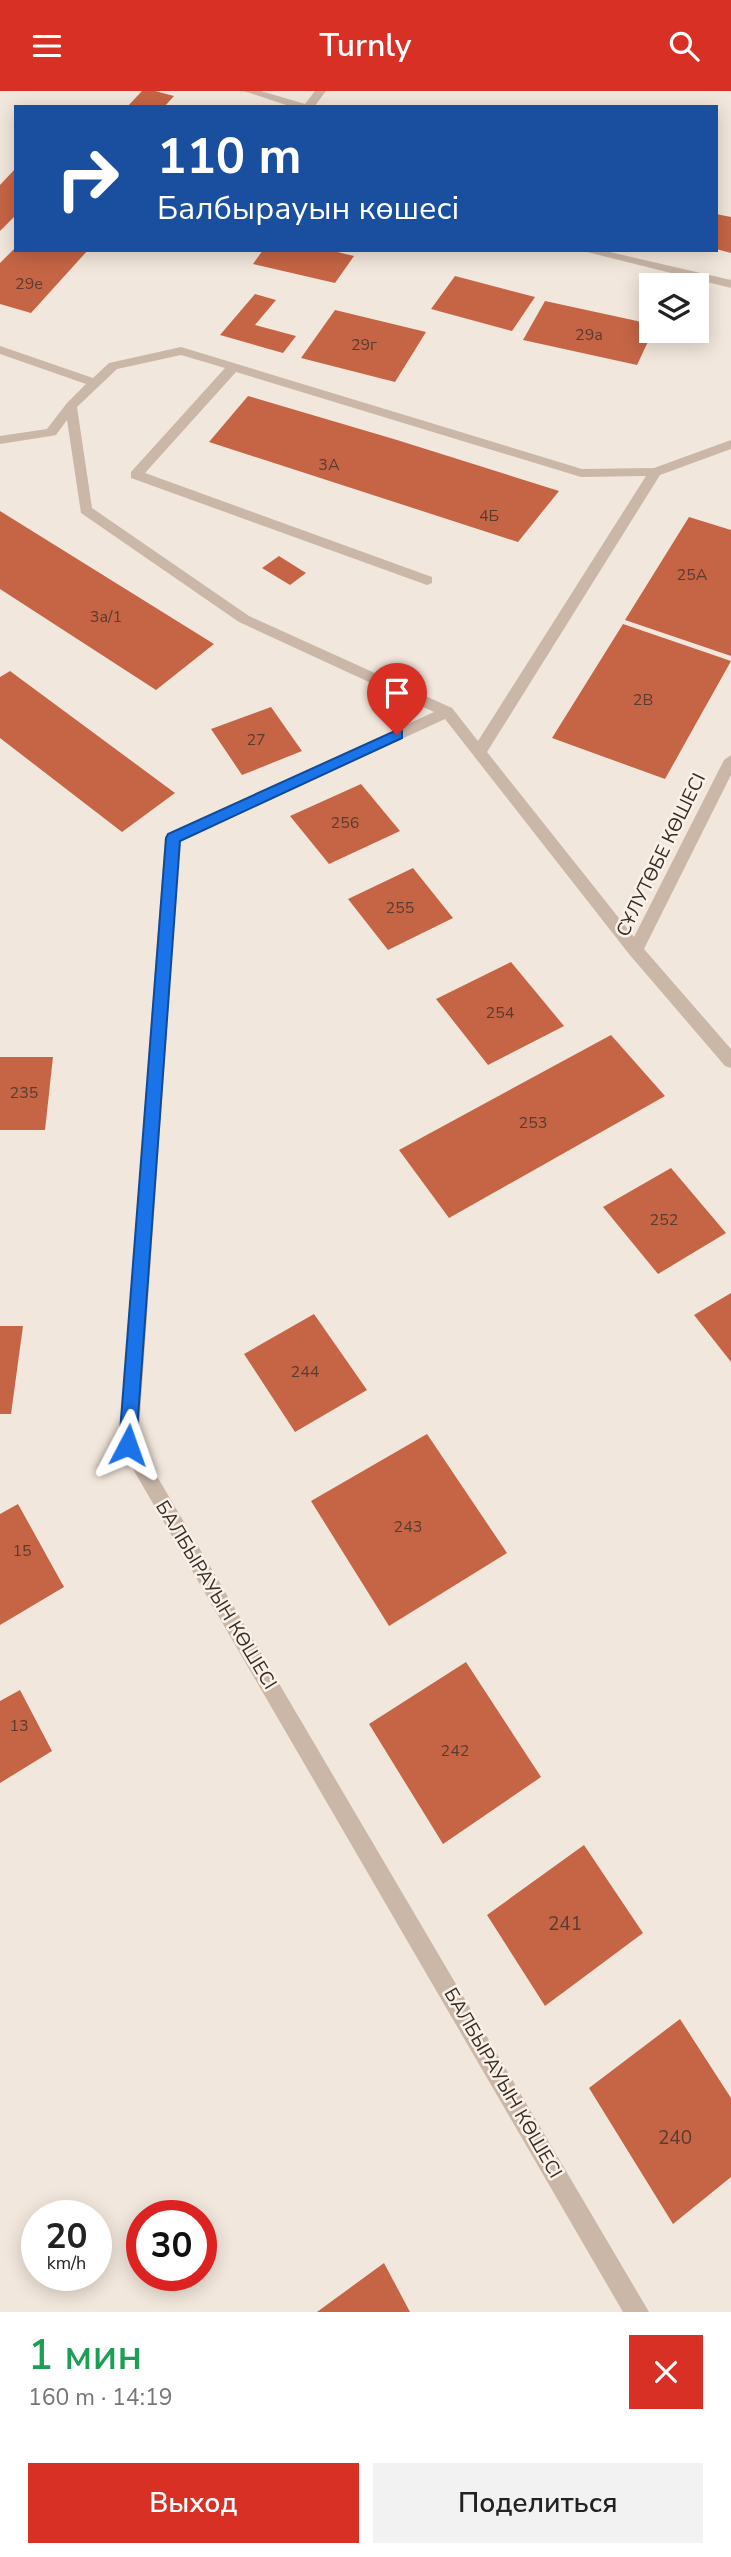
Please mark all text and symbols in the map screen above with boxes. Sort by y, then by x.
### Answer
text: Turnly [320,24,411,67]
icon: menu [28,27,66,65]
icon: search [665,27,703,65]
text: 110 m [157,123,301,190]
icon: right [42,133,133,224]
text: Балбырауын көшесі [157,187,459,230]
house number: 29е [15,273,43,295]
map controls [639,273,709,343]
button: layers [639,273,709,343]
house number: 29а [575,324,603,346]
house number: 29г [351,334,377,356]
house number: 3А [318,454,340,476]
house number: 4Б [479,505,499,527]
house number: 25А [677,564,708,586]
house number: 3а/1 [90,606,122,628]
pin [367,663,427,735]
icon: arrive [378,674,416,712]
house number: 2В [633,689,653,711]
house number: 27 [246,729,266,751]
street label: СҰЛУТӨБЕ КӨШЕСІ [610,769,712,941]
house number: 256 [331,812,359,834]
house number: 255 [386,897,414,919]
house number: 254 [486,1002,515,1024]
house number: 235 [10,1082,38,1104]
house number: 253 [519,1112,547,1134]
house number: 252 [650,1209,678,1231]
house number: 244 [291,1361,320,1383]
position arrow [91,1408,165,1482]
street label: БАЛБЫРАУЫН КӨШЕСІ [149,1496,283,1694]
house number: 243 [394,1516,422,1538]
house number: 15 [12,1540,32,1562]
house number: 13 [9,1715,29,1737]
house number: 242 [441,1740,469,1762]
house number: 241 [548,1911,582,1937]
street label: БАЛБЫРАУЫН КӨШЕСІ [438,1983,568,2183]
house number: 240 [658,2125,692,2151]
speed limit sign: 30 [126,2200,217,2291]
text: 20 [45,2213,88,2260]
text: km/h [47,2251,86,2275]
text: 1 мин [28,2327,142,2384]
button: close [629,2335,703,2409]
text: 160 m · 14:19 [28,2382,173,2413]
button: Выход [28,2463,359,2543]
button: Поделиться [373,2463,703,2543]

